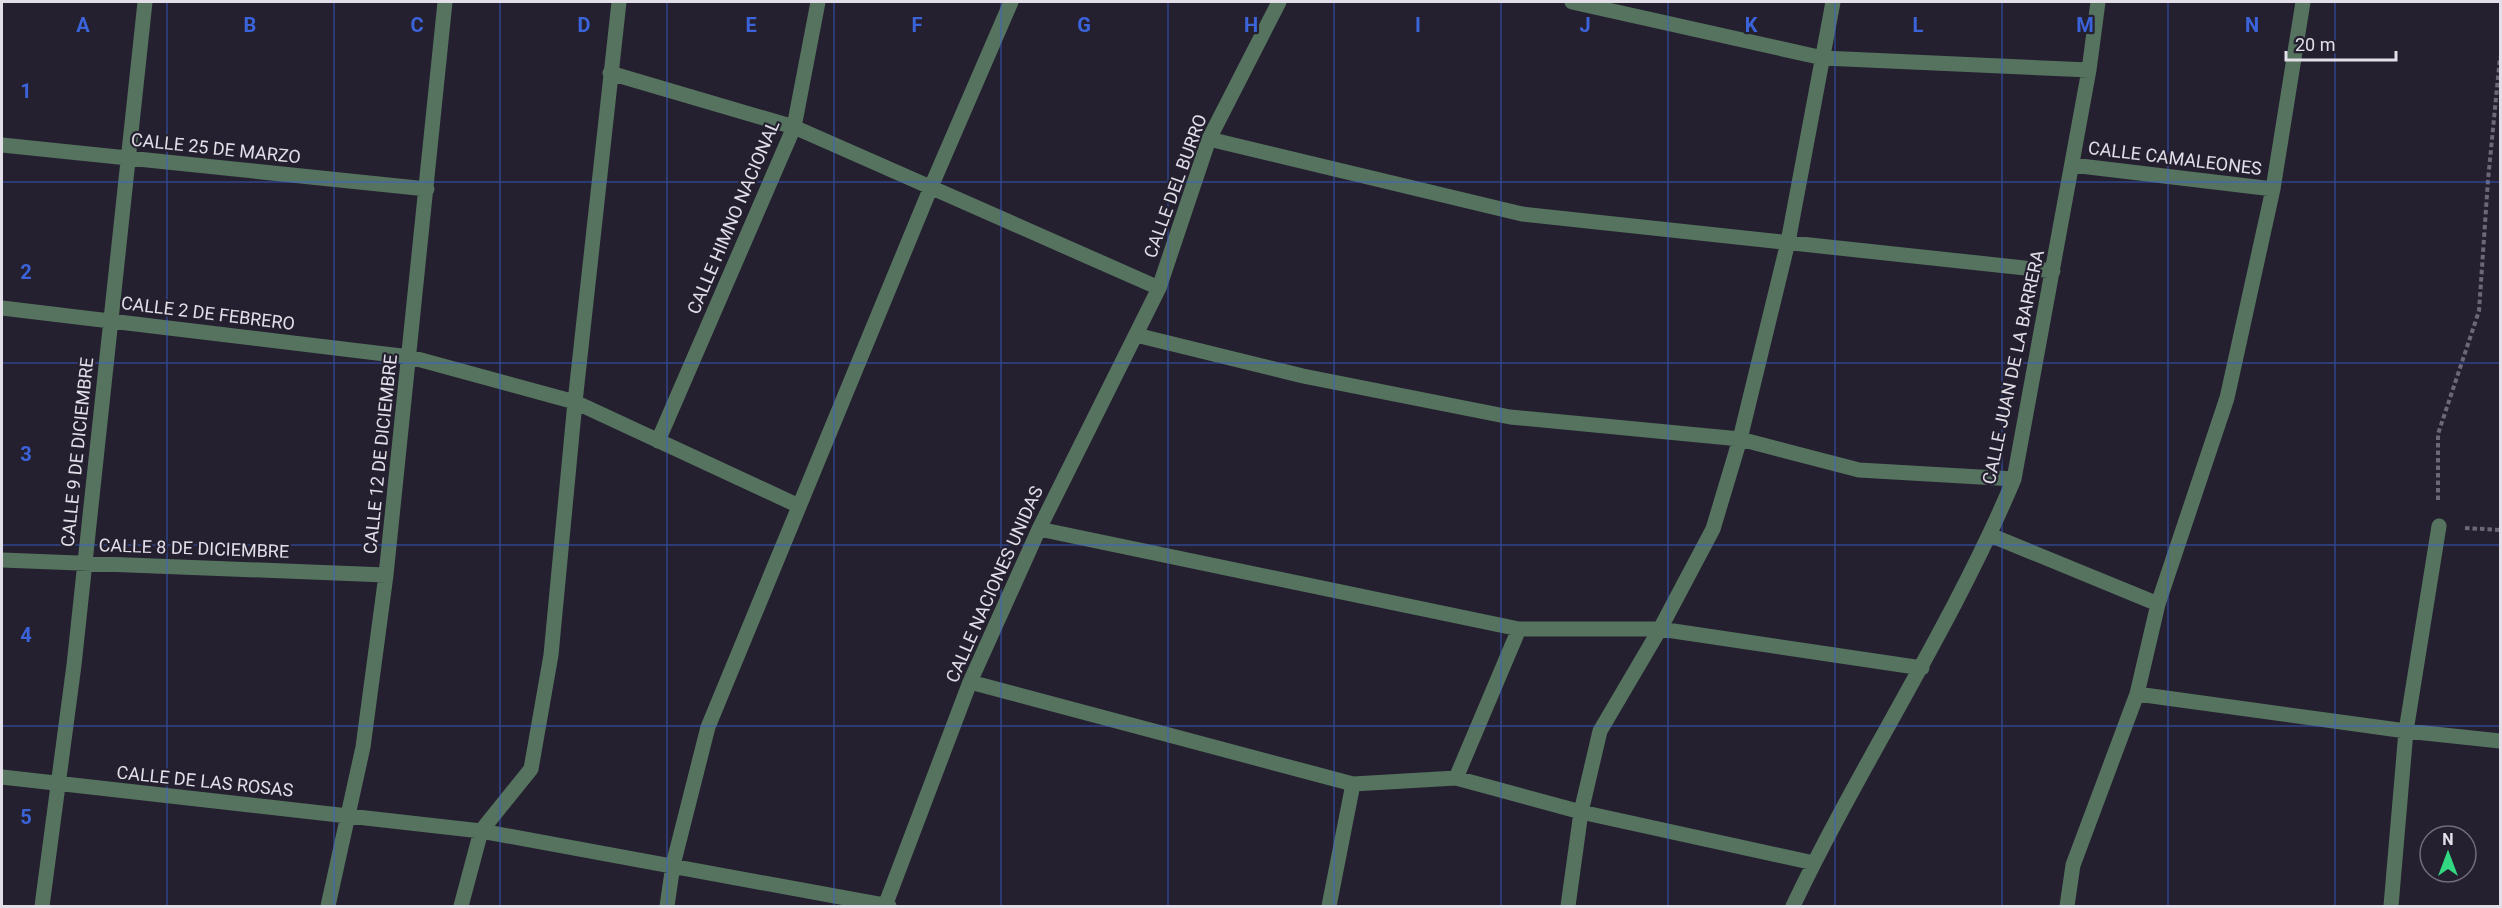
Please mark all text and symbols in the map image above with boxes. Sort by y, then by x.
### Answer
text: A [76,13,90,37]
text: B [244,13,256,37]
text: C [410,13,424,37]
text: D [578,13,591,37]
text: E [745,13,757,37]
text: F [912,13,923,37]
text: G [1077,13,1091,37]
text: H [1244,13,1258,37]
text: I [1415,13,1421,37]
text: J [1579,13,1591,37]
text: K [1745,13,1758,37]
text: L [1913,13,1924,37]
text: M [2076,13,2094,37]
text: N [2245,13,2259,37]
scale bar [2286,24,2396,62]
text: 20 m [2295,34,2335,55]
text: 1 [20,79,32,103]
street label: CALLE DEL BURRO [1139,111,1211,261]
street label: CALLE HIMNO NACIONAL [683,117,784,317]
street label: CALLE 25 DE MARZO [130,129,302,167]
street label: CALLE CAMALEONES [2087,137,2263,179]
street label: CALLE JUAN DE LA BARRERA [1978,248,2048,486]
text: 2 [20,260,32,284]
street label: CALLE 2 DE FEBRERO [120,292,296,334]
street label: CALLE 12 DE DICIEMBRE [359,353,401,555]
street label: CALLE 9 DE DICIEMBRE [57,356,97,548]
text: 3 [20,442,32,466]
street label: CALLE NACIONES UNIDAS [941,482,1047,686]
street label: CALLE 8 DE DICIEMBRE [98,534,290,562]
text: 4 [20,623,32,647]
street label: CALLE DE LAS ROSAS [116,761,295,801]
text: 5 [20,805,32,829]
north arrow [2418,824,2478,884]
text: N [2442,830,2454,849]

